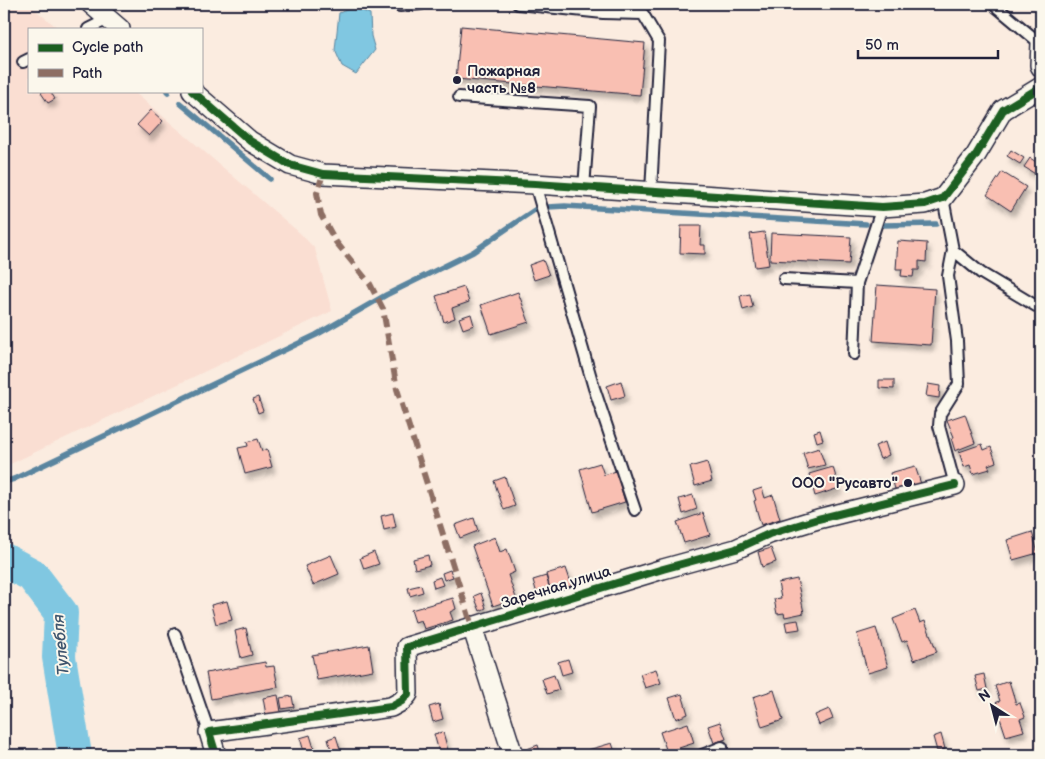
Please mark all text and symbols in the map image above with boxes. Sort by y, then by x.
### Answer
legend [28,28,202,92]
scale bar [858,28,998,60]
text: 50 m [865,36,899,55]
text: Cycle path [72,38,143,57]
place label: Пожарная часть №8 [467,62,540,98]
text: Path [72,64,102,83]
marker: Пожарная часть №8 [451,74,463,86]
place label: ООО "Русавто" [792,474,898,493]
marker: ООО "Русавто" [902,477,914,489]
street label: Заречная улица [499,562,613,613]
water label: Тулебля [49,613,74,676]
north arrow [968,682,1018,732]
text: N [975,686,994,706]

